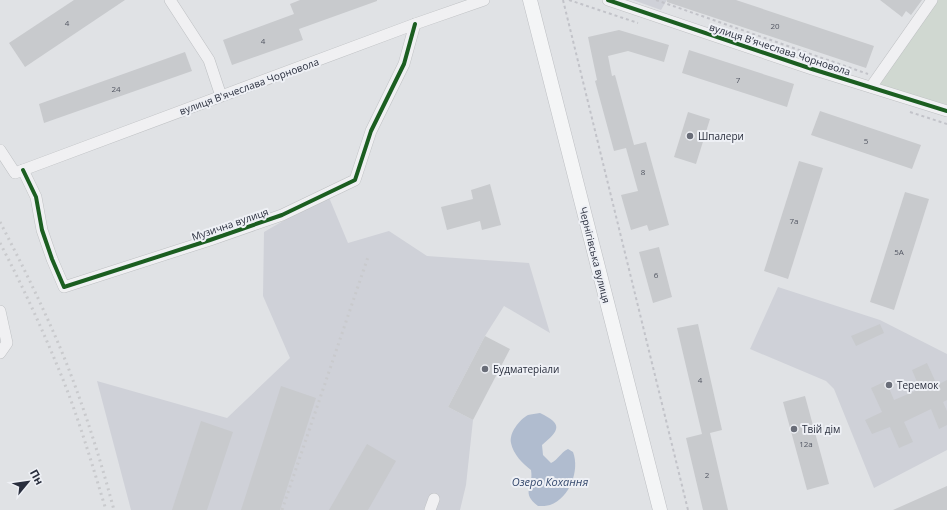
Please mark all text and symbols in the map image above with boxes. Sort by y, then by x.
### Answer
house number: 4 [65,17,70,28]
street label: вулиця В'ячеслава Чорновола [708,20,852,78]
house number: 20 [770,20,780,31]
house number: 4 [261,35,266,46]
street label: вулиця В'ячеслава Чорновола [177,54,321,118]
house number: 7 [736,74,741,85]
house number: 24 [111,83,121,94]
place label: Шпалери [698,129,744,143]
marker: Шпалери [685,131,695,141]
house number: 5 [864,135,869,146]
house number: 8 [641,166,646,177]
street label: Музична вулиця [190,204,270,244]
street label: Чернігівська вулиця [576,205,614,305]
house number: 7а [789,215,799,226]
house number: 5А [894,246,905,257]
house number: 6 [654,269,659,280]
place label: Будматеріали [493,362,559,376]
marker: Будматеріали [480,364,490,374]
house number: 4 [698,374,703,385]
place label: Теремок [897,378,939,392]
marker: Теремок [884,380,894,390]
place label: Твій дім [802,422,840,436]
marker: Твій дім [789,424,799,434]
house number: 12а [799,438,813,449]
north arrow [8,462,48,502]
text: Пн [27,467,47,487]
house number: 2 [705,469,710,480]
water label: Озеро Кохання [512,474,588,489]

